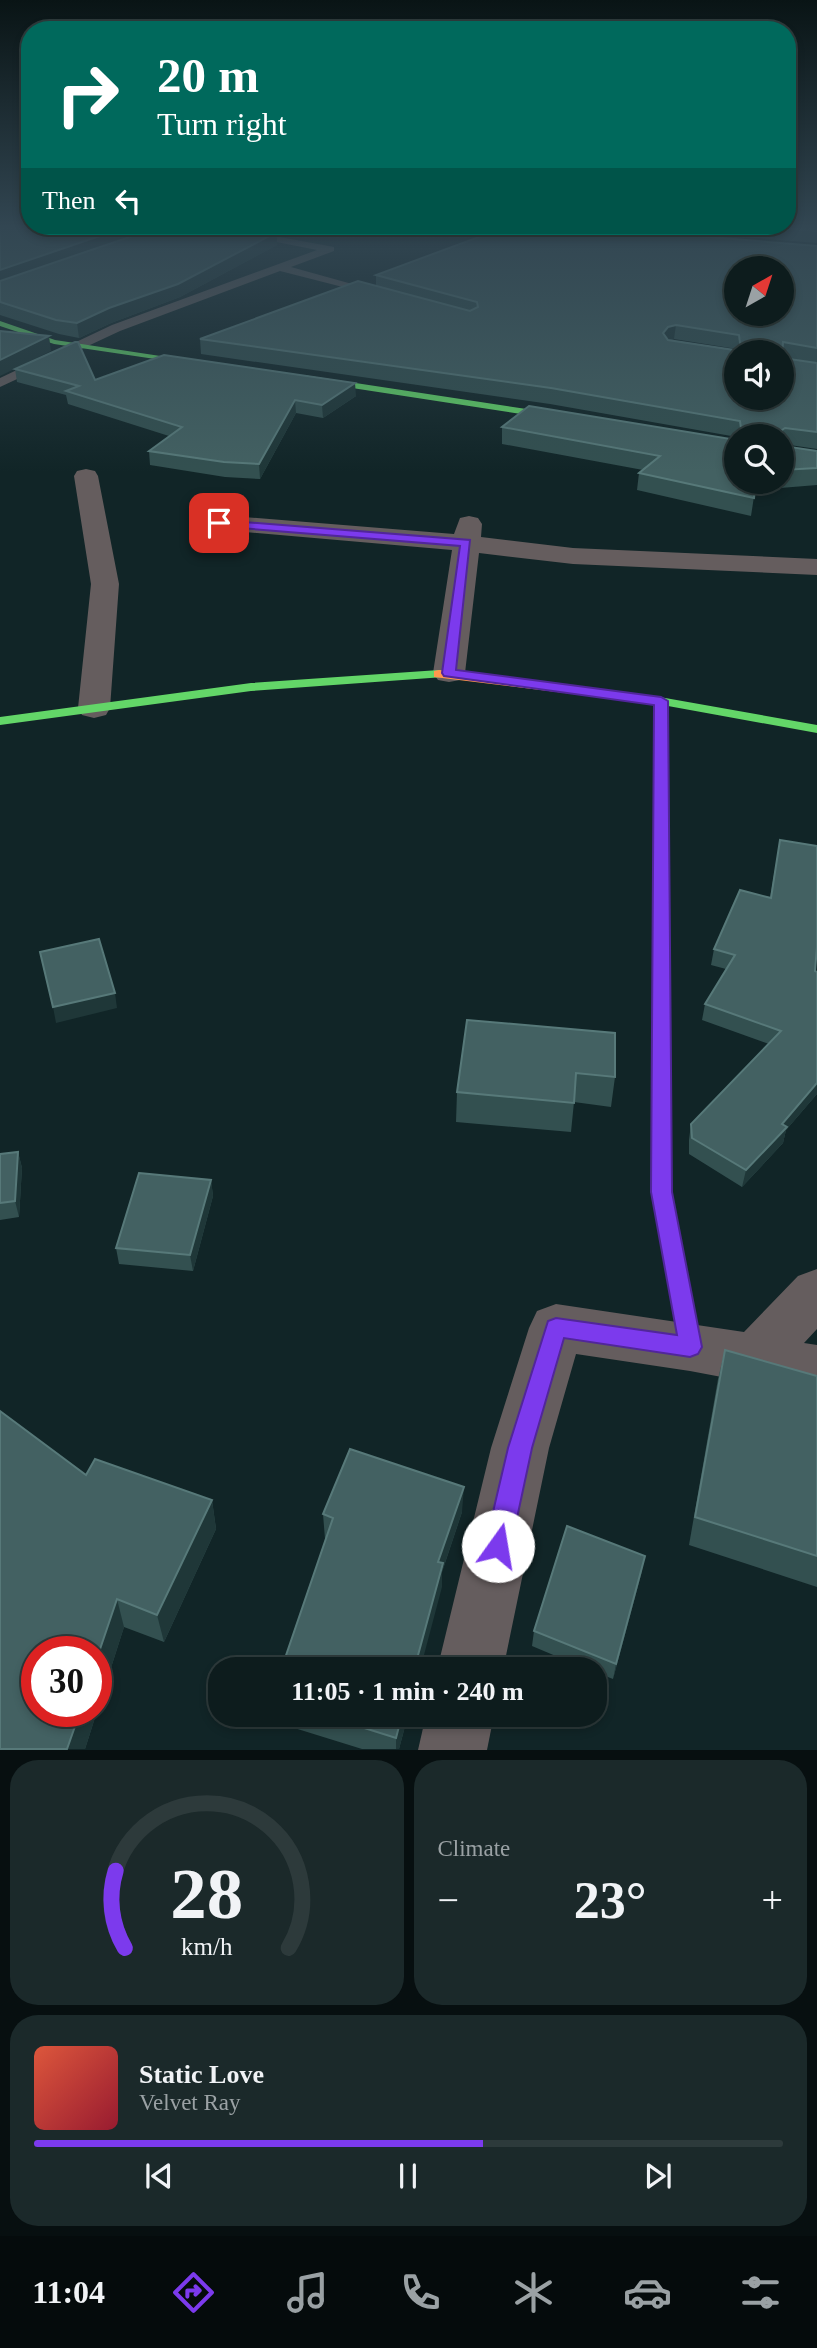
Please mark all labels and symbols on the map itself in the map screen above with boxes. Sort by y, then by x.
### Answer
north arrow [724,256,794,326]
pin [189,493,249,553]
position arrow [461,1509,535,1583]
speed limit sign: 30 [21,1636,112,1727]

